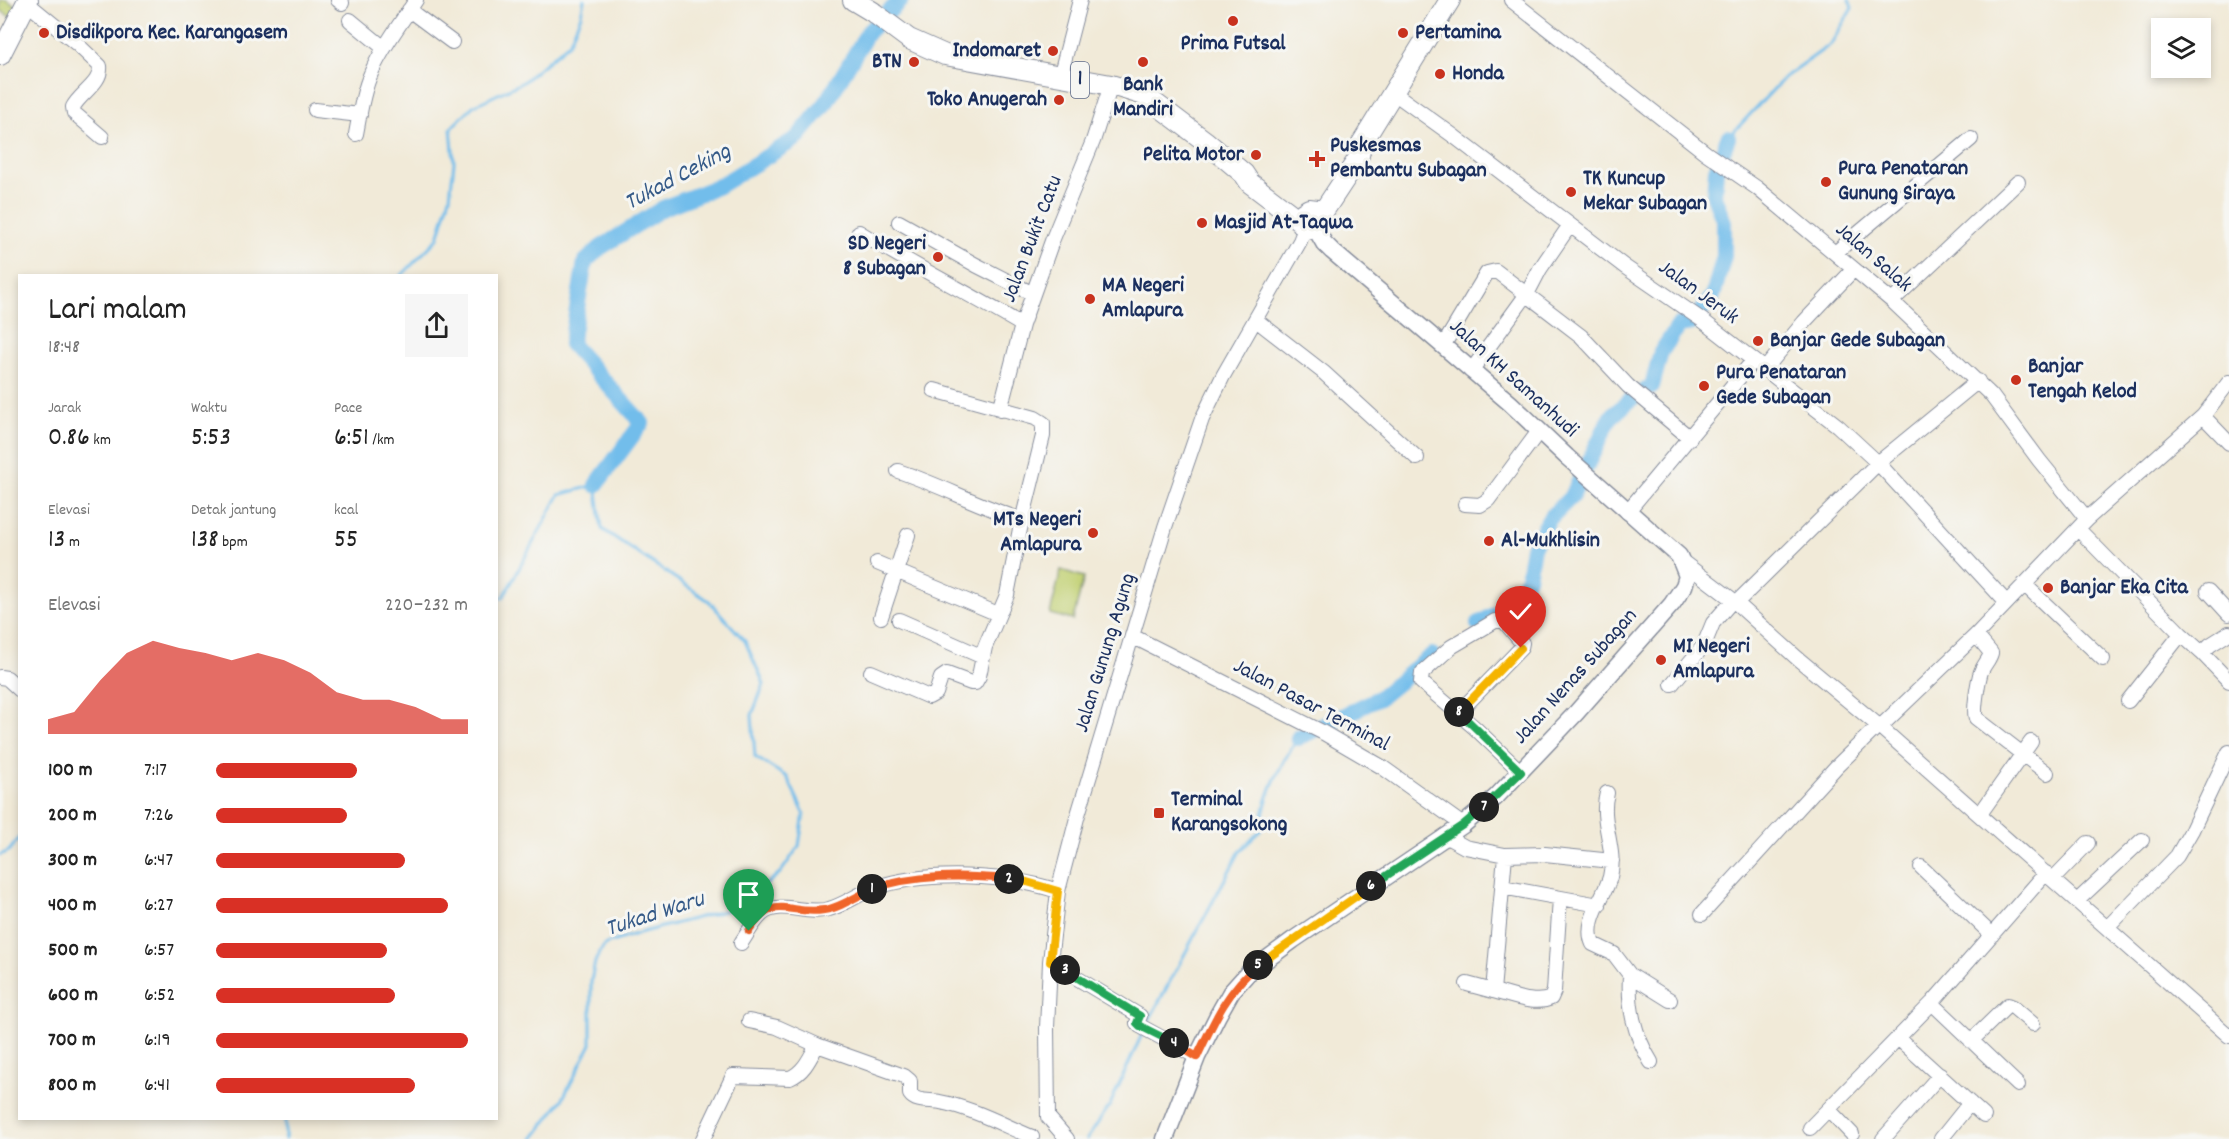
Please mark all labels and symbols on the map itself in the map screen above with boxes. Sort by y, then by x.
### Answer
marker: Prima Futsal [1226,14,1240,28]
place label: Disdikpora Kec. Karangasem [56,18,288,49]
place label: Pertamina [1415,18,1502,49]
marker: Disdikpora Kec. Karangasem [37,26,51,40]
marker: Pertamina [1396,26,1410,40]
place label: Prima Futsal [1181,29,1286,60]
place label: Indomaret [953,36,1042,67]
marker: Indomaret [1046,44,1060,58]
place label: BTN [872,47,902,78]
marker: BTN [907,55,921,69]
marker: Bank Mandiri [1136,55,1150,69]
place label: Honda [1452,59,1505,90]
road number: 1 [1071,62,1089,98]
marker: Honda [1433,67,1447,81]
place label: Bank Mandiri [1113,70,1173,126]
place label: Toko Anugerah [927,85,1047,116]
marker: Toko Anugerah [1052,93,1066,107]
place label: Puskesmas Pembantu Subagan [1330,131,1487,187]
water label: Tukad Ceking [619,135,739,220]
place label: Pelita Motor [1143,140,1245,171]
marker: Pelita Motor [1249,148,1263,162]
marker: Puskesmas Pembantu Subagan [1308,150,1326,168]
place label: Pura Penataran Gunung Siraya [1838,154,1968,210]
place label: TK Kuncup Mekar Subagan [1583,164,1707,220]
street label: Jalan Bukit Catu [995,171,1071,307]
marker: Pura Penataran Gunung Siraya [1819,175,1833,189]
marker: TK Kuncup Mekar Subagan [1564,185,1578,199]
place label: Masjid At-Taqwa [1214,208,1353,239]
marker: Masjid At-Taqwa [1195,216,1209,230]
street label: Jalan Salak [1827,216,1919,300]
place label: SD Negeri 8 Subagan [843,229,926,285]
marker: SD Negeri 8 Subagan [931,250,945,264]
street label: Jalan Jeruk [1651,253,1745,333]
place label: MA Negeri Amlapura [1102,271,1184,327]
marker: MA Negeri Amlapura [1083,292,1097,306]
street label: Jalan KH Samanhudi [1441,312,1585,446]
place label: Banjar Gede Subagan [1770,326,1945,357]
marker: Banjar Gede Subagan [1751,334,1765,348]
place label: Banjar Tengah Kelod [2028,352,2137,408]
place label: Pura Penataran Gede Subagan [1716,358,1846,414]
marker: Banjar Tengah Kelod [2009,373,2023,387]
marker: Pura Penataran Gede Subagan [1697,379,1711,393]
place label: MTs Negeri Amlapura [993,505,1082,561]
marker: MTs Negeri Amlapura [1086,526,1100,540]
place label: Al-Mukhlisin [1501,526,1600,557]
marker: Al-Mukhlisin [1482,534,1496,548]
street label: Jalan Gunung Agung [1067,570,1145,736]
place label: Banjar Eka Cita [2060,573,2189,604]
marker: Banjar Eka Cita [2041,581,2055,595]
pin [1495,586,1546,648]
street label: Jalan Nenas Subagan [1506,602,1646,752]
place label: MI Negeri Amlapura [1673,632,1754,688]
street label: Jalan Pasar Terminal [1227,652,1395,760]
marker: MI Negeri Amlapura [1654,653,1668,667]
pin: 8 [1444,697,1474,727]
place label: Terminal Karangsokong [1171,785,1288,841]
pin: 7 [1469,792,1499,822]
marker: Terminal Karangsokong [1152,806,1166,820]
pin: 2 [994,864,1024,894]
pin [723,869,774,931]
pin: 6 [1356,871,1386,901]
pin: 1 [857,874,887,904]
water label: Tukad Waru [601,883,710,947]
pin: 5 [1243,950,1273,980]
pin: 3 [1050,955,1080,985]
pin: 4 [1159,1028,1189,1058]

